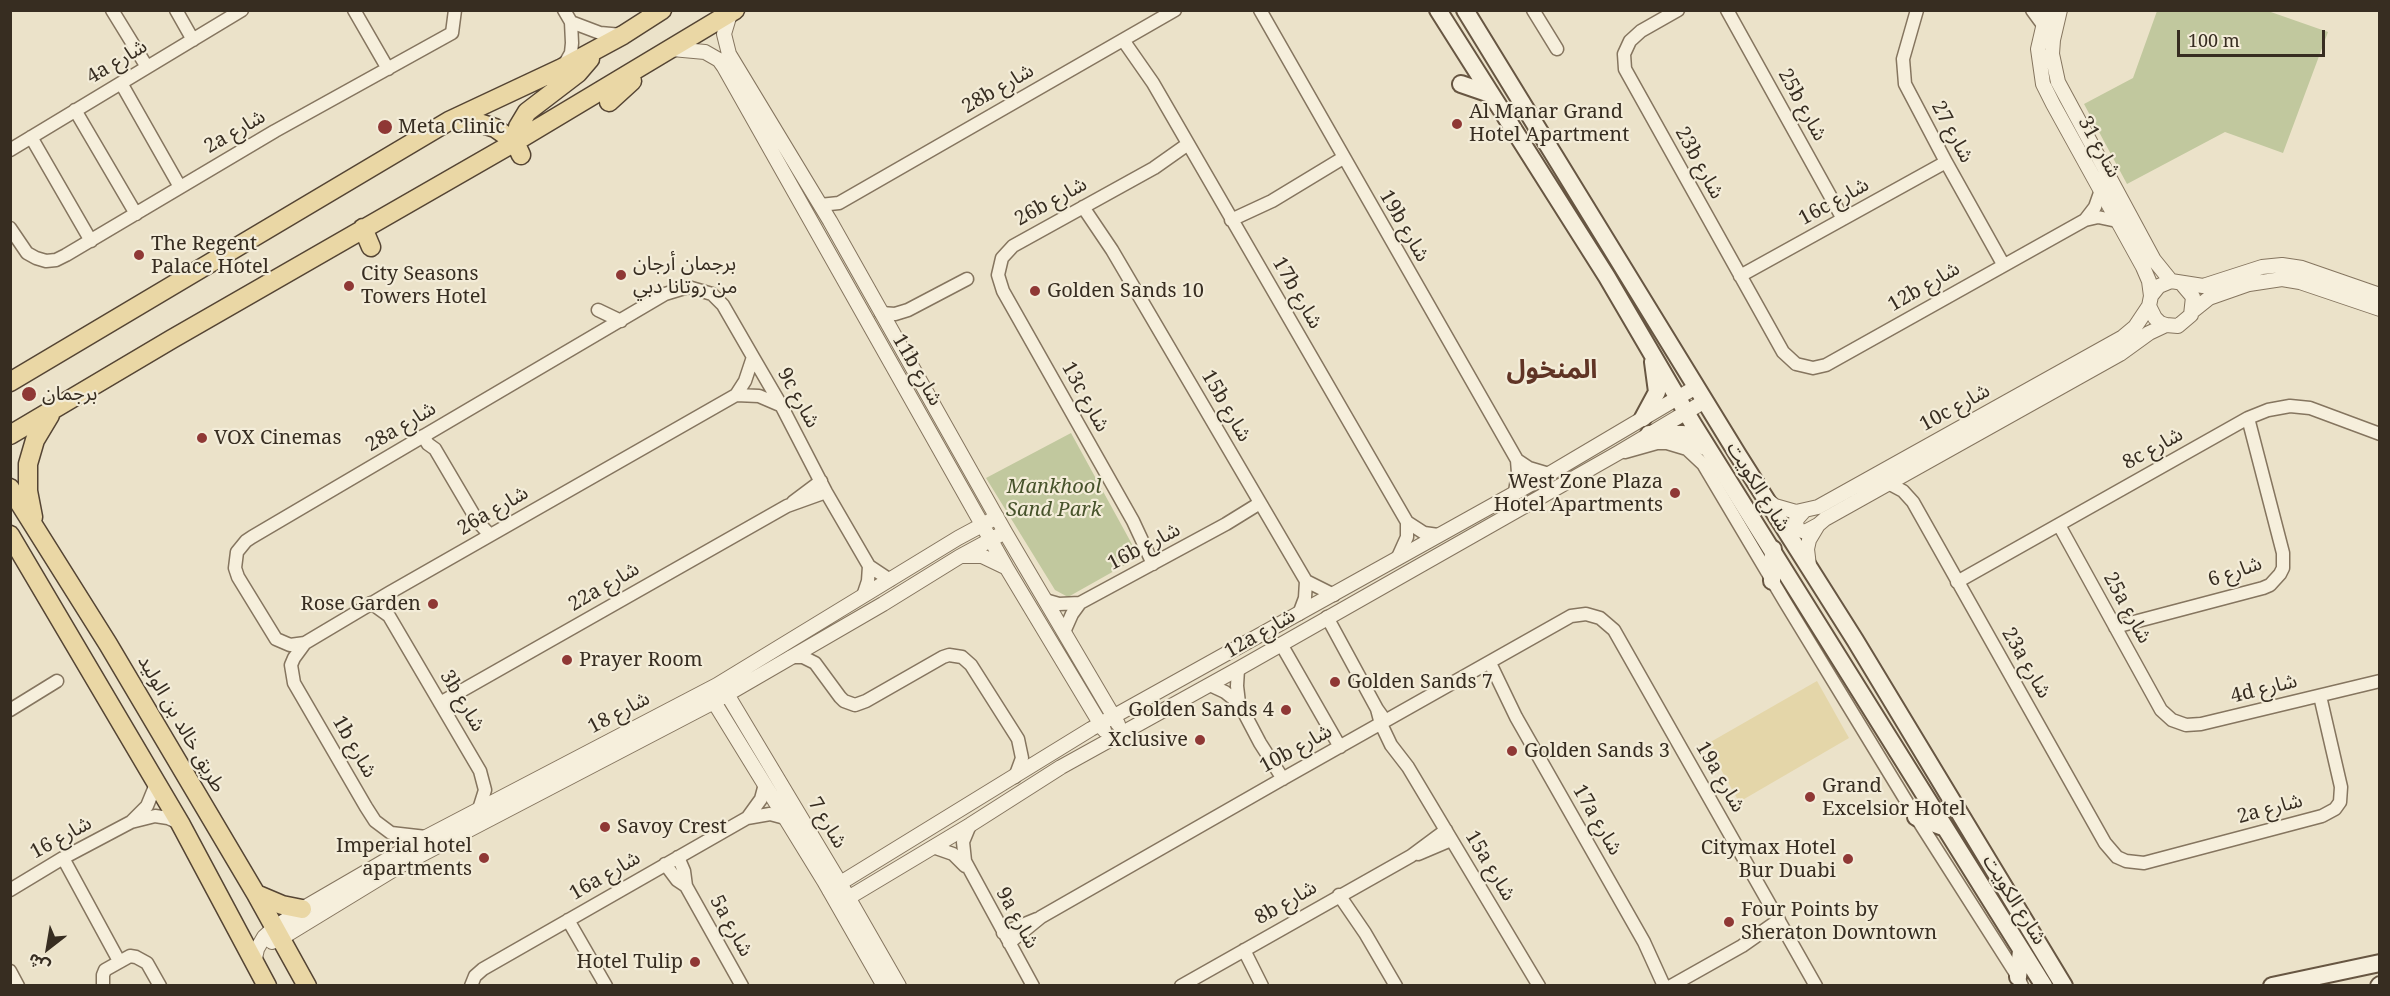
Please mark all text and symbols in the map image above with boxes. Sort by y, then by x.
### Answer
scale bar [2180,18,2328,56]
text: 100 m [2188,28,2240,52]
street label: 4a شارع [82,35,152,89]
street label: 28b شارع [958,59,1038,119]
street label: 25b شارع [1772,65,1832,145]
street label: شارع 27 [1926,97,1978,167]
place label: Al Manar Grand Hotel Apartment [1469,100,1629,147]
street label: 2a شارع [200,105,270,159]
street label: شارع 31 [2072,112,2126,182]
place label: Meta Clinic [398,115,505,139]
marker: Al Manar Grand Hotel Apartment [1450,117,1464,131]
marker: Meta Clinic [376,118,394,136]
street label: 23b شارع [1669,123,1729,203]
street label: 26b شارع [1011,172,1091,232]
street label: 16c شارع [1795,173,1873,231]
street label: 19b شارع [1374,186,1434,266]
place label: The Regent Palace Hotel [151,232,269,279]
marker: The Regent Palace Hotel [132,248,146,262]
place label: برجمان أرجان من روتانا دبي [633,252,737,299]
street label: 17b شارع [1267,253,1327,333]
street label: 12b شارع [1884,257,1964,317]
place label: City Seasons Towers Hotel [361,262,487,309]
marker: برجمان أرجان من روتانا دبي [614,268,628,282]
marker: City Seasons Towers Hotel [342,279,356,293]
place label: Golden Sands 10 [1047,279,1204,303]
marker: Golden Sands 10 [1028,284,1042,298]
street label: 11b شارع [887,330,947,410]
district label: المنخول [1507,355,1597,387]
street label: 13c شارع [1056,358,1114,436]
street label: 9c شارع [772,364,824,432]
street label: 15b شارع [1196,366,1256,446]
street label: 10c شارع [1916,379,1994,437]
place label: برجمان [42,382,97,406]
marker: برجمان [20,385,38,403]
street label: 28a شارع [361,397,441,457]
street label: 8c شارع [2119,423,2187,475]
place label: VOX Cinemas [214,426,341,450]
marker: VOX Cinemas [195,431,209,445]
street label: شارع الكويت [1721,438,1795,536]
place label: West Zone Plaza Hotel Apartments [1494,470,1663,517]
park label: Mankhool Sand Park [1006,475,1102,522]
street label: 26a شارع [453,481,533,541]
marker: West Zone Plaza Hotel Apartments [1668,486,1682,500]
street label: 16b شارع [1104,518,1184,576]
street label: شارع 6 [2205,552,2265,592]
street label: 22a شارع [564,557,644,617]
street label: 25a شارع [2098,568,2156,648]
place label: Rose Garden [301,592,421,616]
marker: Rose Garden [426,597,440,611]
street label: 12a شارع [1220,604,1300,664]
street label: 23a شارع [1996,623,2056,703]
place label: Prayer Room [579,648,703,672]
street label: طريق خالد بن الوليد [132,651,230,797]
marker: Prayer Room [560,653,574,667]
street label: 3b شارع [434,666,490,736]
street label: 4d شارع [2228,669,2300,709]
place label: Golden Sands 7 [1347,670,1493,694]
marker: Golden Sands 7 [1328,675,1342,689]
street label: شارع 18 [584,687,654,739]
place label: Golden Sands 4 [1128,698,1274,722]
marker: Golden Sands 4 [1279,703,1293,717]
street label: 1b شارع [327,712,381,782]
street label: 10b شارع [1256,719,1336,779]
place label: Xclusive [1108,728,1188,752]
marker: Xclusive [1193,733,1207,747]
street label: 19a شارع [1690,737,1750,817]
place label: Golden Sands 3 [1524,739,1670,763]
marker: Golden Sands 3 [1505,744,1519,758]
place label: Grand Excelsior Hotel [1822,774,1966,821]
street label: 17a شارع [1567,780,1627,860]
street label: 2a شارع [2235,789,2305,829]
marker: Grand Excelsior Hotel [1803,790,1817,804]
street label: شارع 7 [802,793,852,853]
street label: شارع 16 [26,811,96,865]
place label: Savoy Crest [617,815,727,839]
marker: Savoy Crest [598,820,612,834]
street label: 15a شارع [1460,826,1520,906]
place label: Imperial hotel apartments [336,834,472,881]
place label: Citymax Hotel Bur Duabi [1701,836,1836,883]
street label: 16a شارع [565,846,645,906]
marker: Imperial hotel apartments [477,851,491,865]
street label: شارع الكويت [1977,851,2051,949]
marker: Citymax Hotel Bur Duabi [1841,852,1855,866]
street label: 8b شارع [1251,876,1321,930]
street label: 9a شارع [990,883,1044,953]
street label: 5a شارع [704,891,758,961]
place label: Four Points by Sheraton Downtown [1741,898,1937,945]
marker: Four Points by Sheraton Downtown [1722,915,1736,929]
north arrow [18,918,78,978]
text: ش [24,948,54,979]
place label: Hotel Tulip [577,950,683,974]
marker: Hotel Tulip [688,955,702,969]

